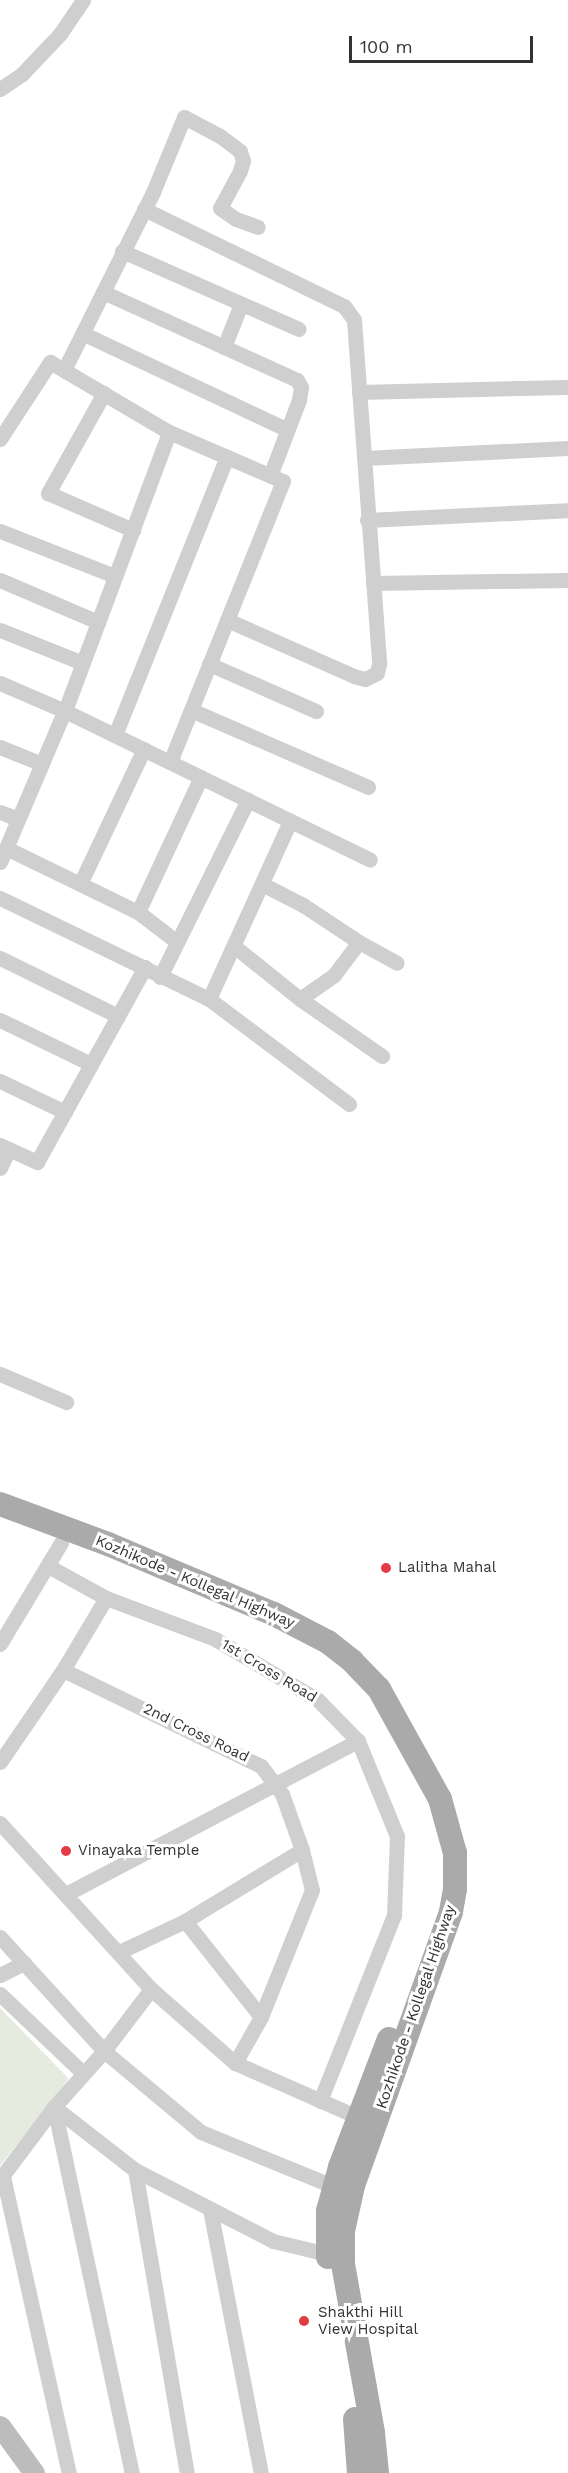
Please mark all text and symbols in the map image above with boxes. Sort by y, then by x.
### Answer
scale bar [352,24,536,62]
text: 100 m [360,36,413,57]
street label: Kozhikode - Kollegal Highway [92,1532,298,1632]
place label: Lalitha Mahal [398,1559,497,1577]
marker: Lalitha Mahal [379,1561,393,1575]
street label: 1st Cross Road [218,1636,320,1706]
street label: 2nd Cross Road [140,1700,252,1766]
place label: Vinayaka Temple [78,1842,200,1860]
marker: Vinayaka Temple [59,1844,73,1858]
street label: Kozhikode - Kollegal Highway [372,1902,460,2112]
place label: Shakthi Hill View Hospital [318,2303,418,2338]
marker: Shakthi Hill View Hospital [295,2312,313,2330]

